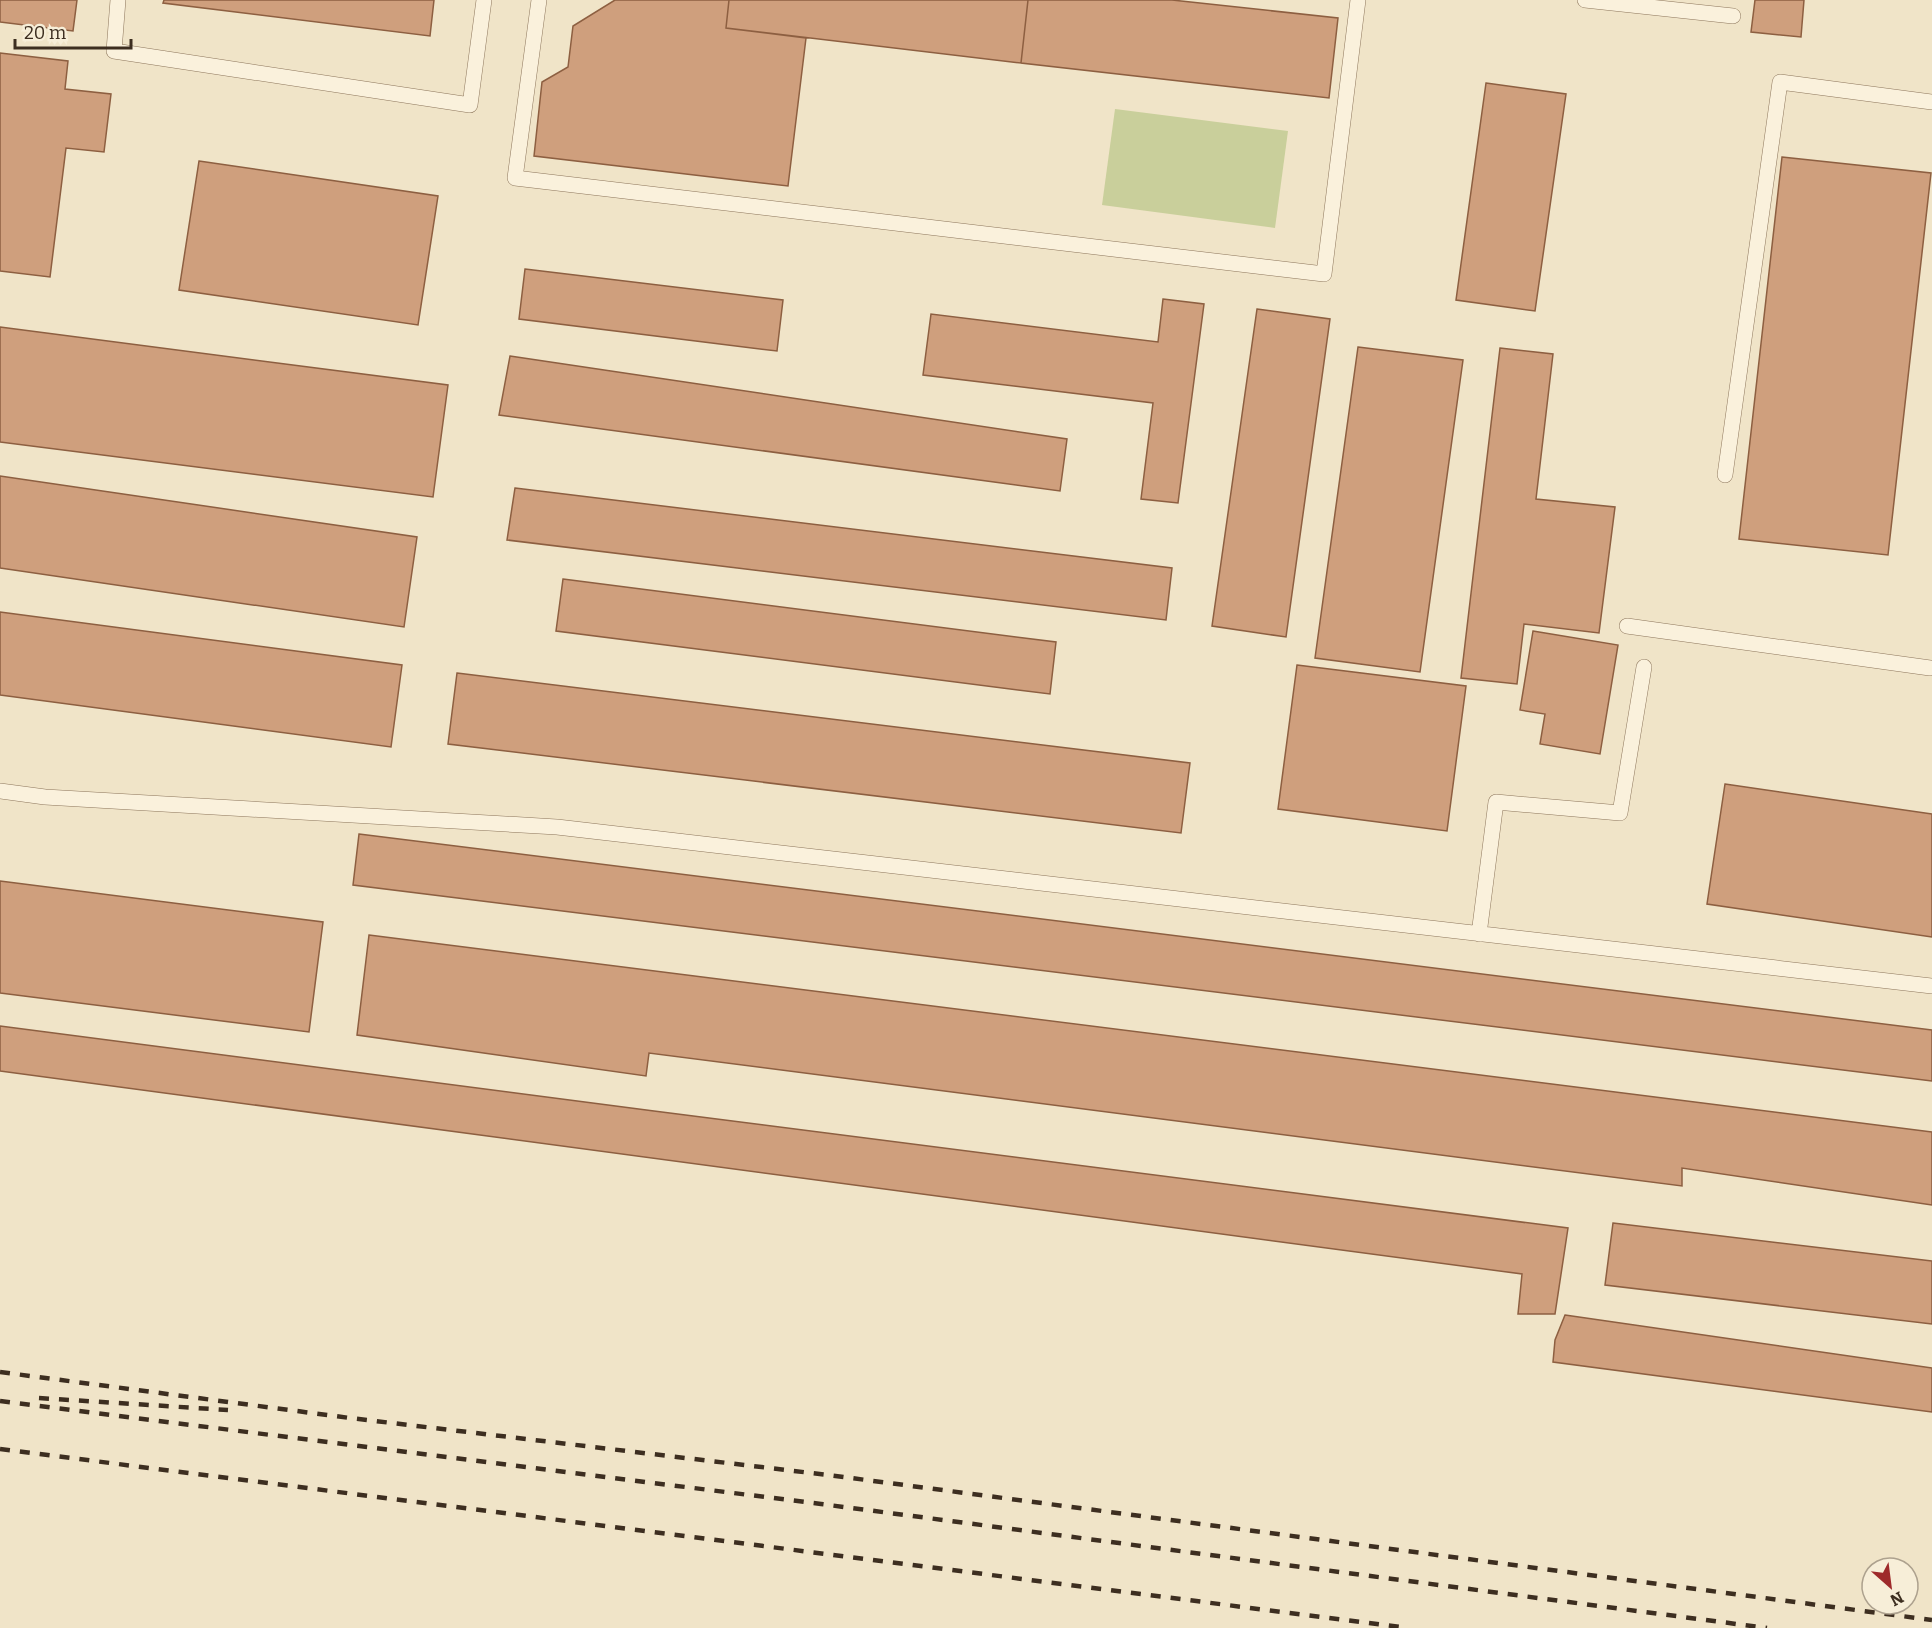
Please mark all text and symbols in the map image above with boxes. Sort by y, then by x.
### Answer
scale bar [15,12,130,50]
text: 20 m [24,22,66,44]
north arrow [1860,1556,1920,1616]
text: N [1887,1588,1907,1610]

